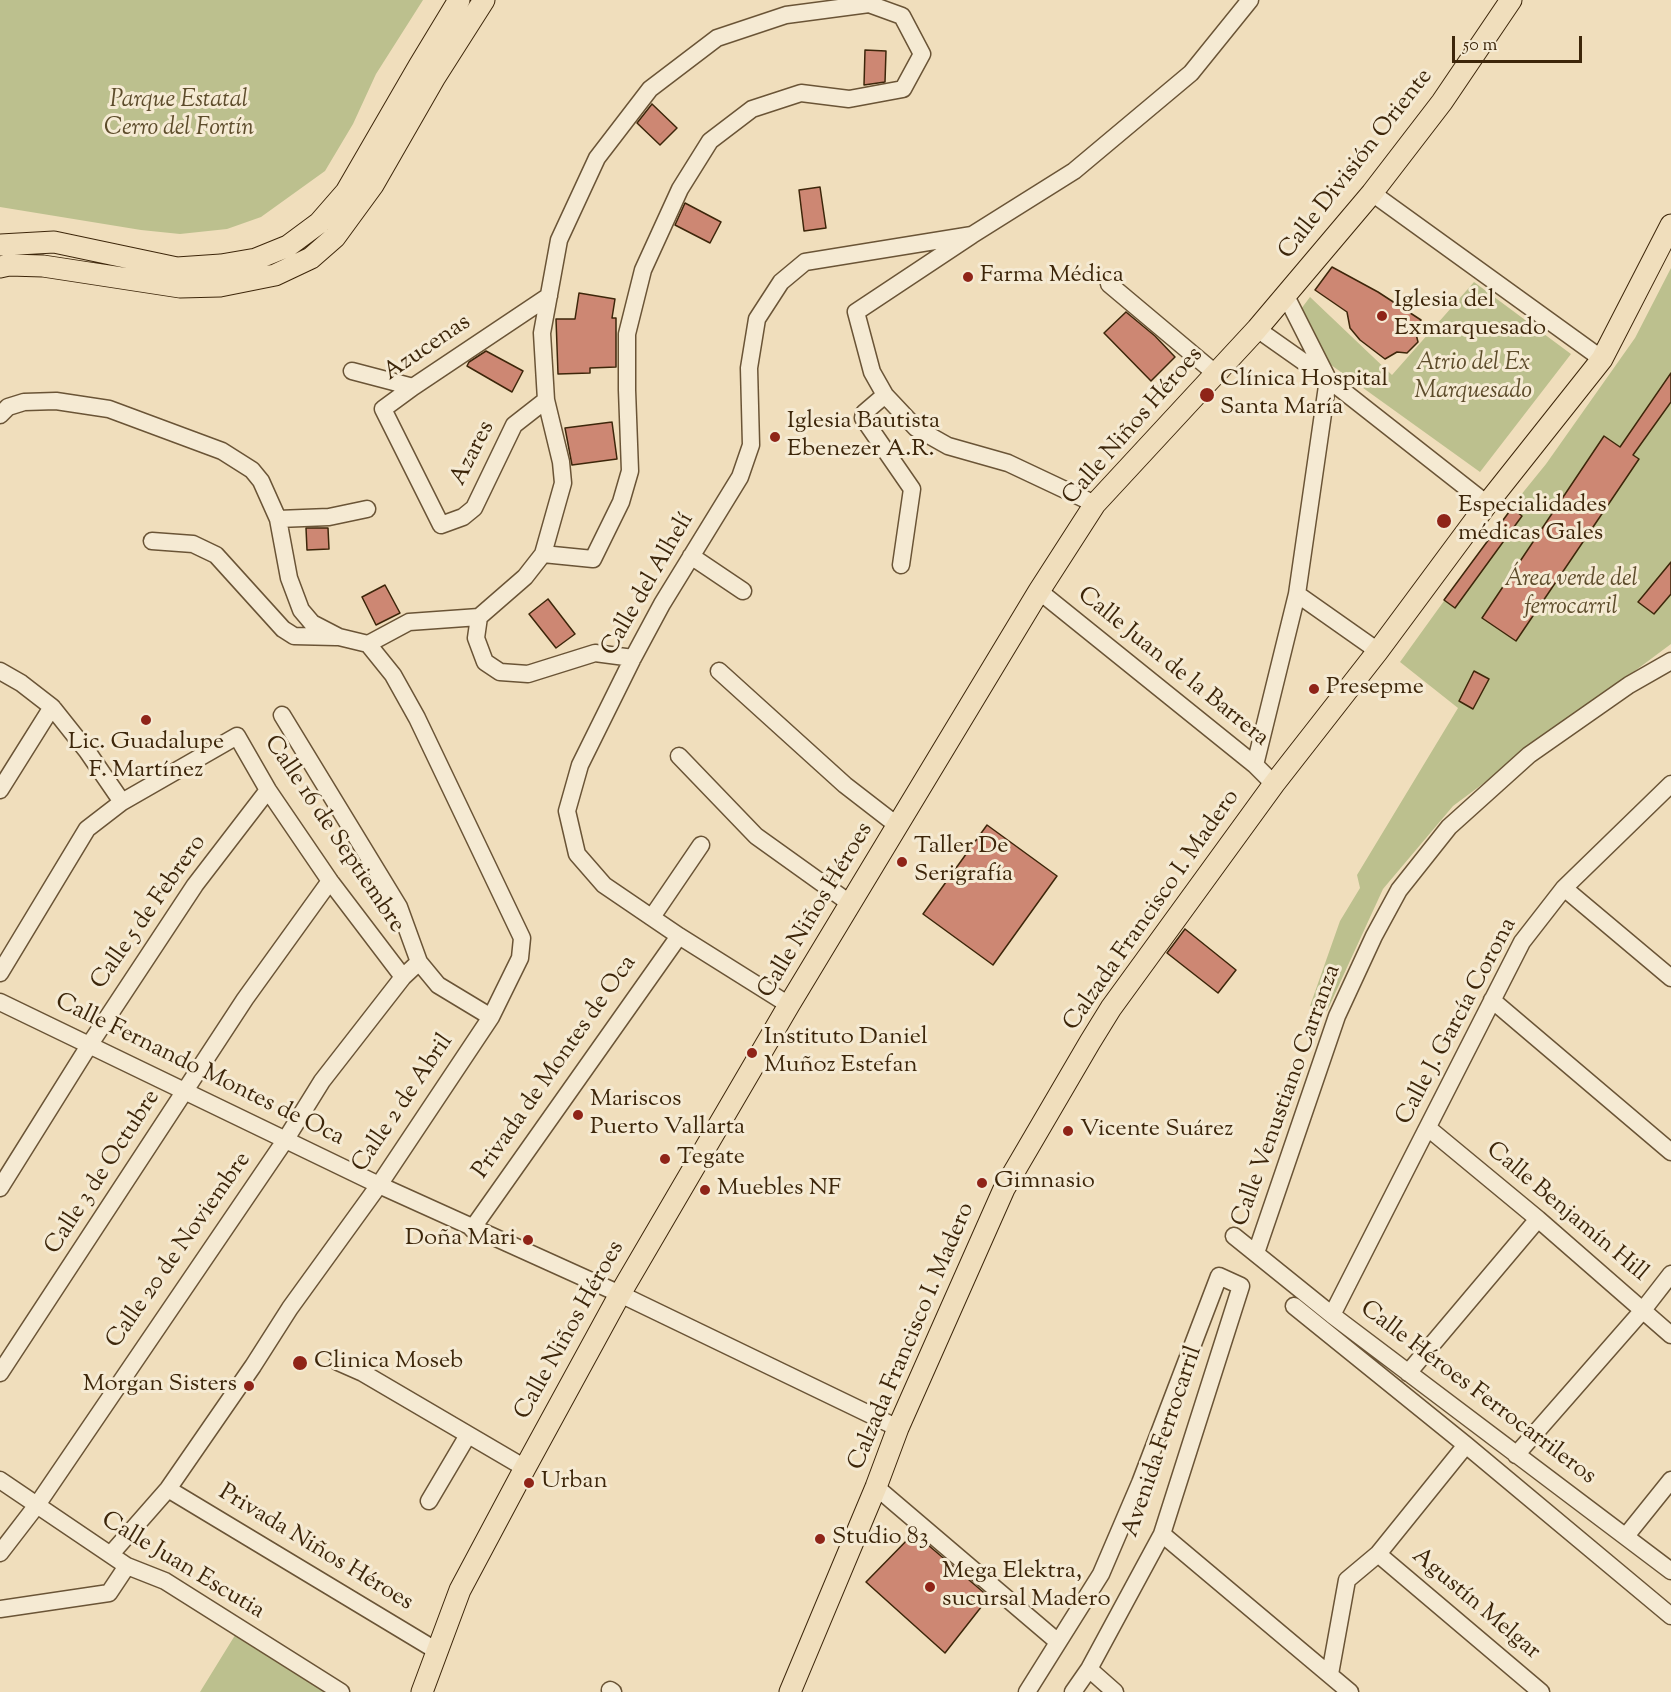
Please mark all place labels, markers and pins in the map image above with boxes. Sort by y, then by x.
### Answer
place label: Farma Médica [980,263,1124,291]
marker: Farma Médica [961,270,975,284]
place label: Iglesia del Exmarquesado [1394,288,1546,344]
marker: Iglesia del Exmarquesado [1375,309,1389,323]
place label: Clínica Hospital Santa María [1220,367,1388,423]
marker: Clínica Hospital Santa María [1198,386,1216,404]
place label: Iglesia Bautista Ebenezer A.R. [787,409,940,465]
marker: Iglesia Bautista Ebenezer A.R. [768,430,782,444]
place label: Especialidades médicas Gales [1458,493,1607,549]
marker: Especialidades médicas Gales [1435,512,1453,530]
place label: Presepme [1326,675,1424,703]
marker: Presepme [1307,682,1321,696]
marker: Lic. Guadalupe F. Martínez [139,713,153,727]
place label: Lic. Guadalupe F. Martínez [68,730,224,786]
place label: Taller De Serigrafía [914,834,1013,890]
marker: Taller De Serigrafía [895,855,909,869]
place label: Instituto Daniel Muñoz Estefan [764,1025,928,1081]
marker: Instituto Daniel Muñoz Estefan [745,1046,759,1060]
place label: Mariscos Puerto Vallarta [590,1087,745,1143]
marker: Mariscos Puerto Vallarta [571,1108,585,1122]
place label: Vicente Suárez [1080,1117,1233,1145]
marker: Vicente Suárez [1061,1124,1075,1138]
place label: Tegate [677,1145,745,1173]
marker: Tegate [658,1152,672,1166]
place label: Gimnasio [994,1169,1095,1197]
place label: Muebles NF [717,1176,841,1204]
marker: Gimnasio [975,1176,989,1190]
marker: Muebles NF [698,1183,712,1197]
place label: Doña Mari [405,1226,516,1254]
marker: Doña Mari [521,1233,535,1247]
place label: Clinica Moseb [314,1349,463,1377]
marker: Clinica Moseb [291,1354,309,1372]
place label: Morgan Sisters [83,1372,237,1400]
marker: Morgan Sisters [242,1379,256,1393]
place label: Urban [541,1469,608,1497]
marker: Urban [522,1476,536,1490]
place label: Studio 83 [832,1525,929,1553]
marker: Studio 83 [813,1532,827,1546]
place label: Mega Elektra, sucursal Madero [942,1559,1111,1615]
marker: Mega Elektra, sucursal Madero [923,1580,937,1594]

